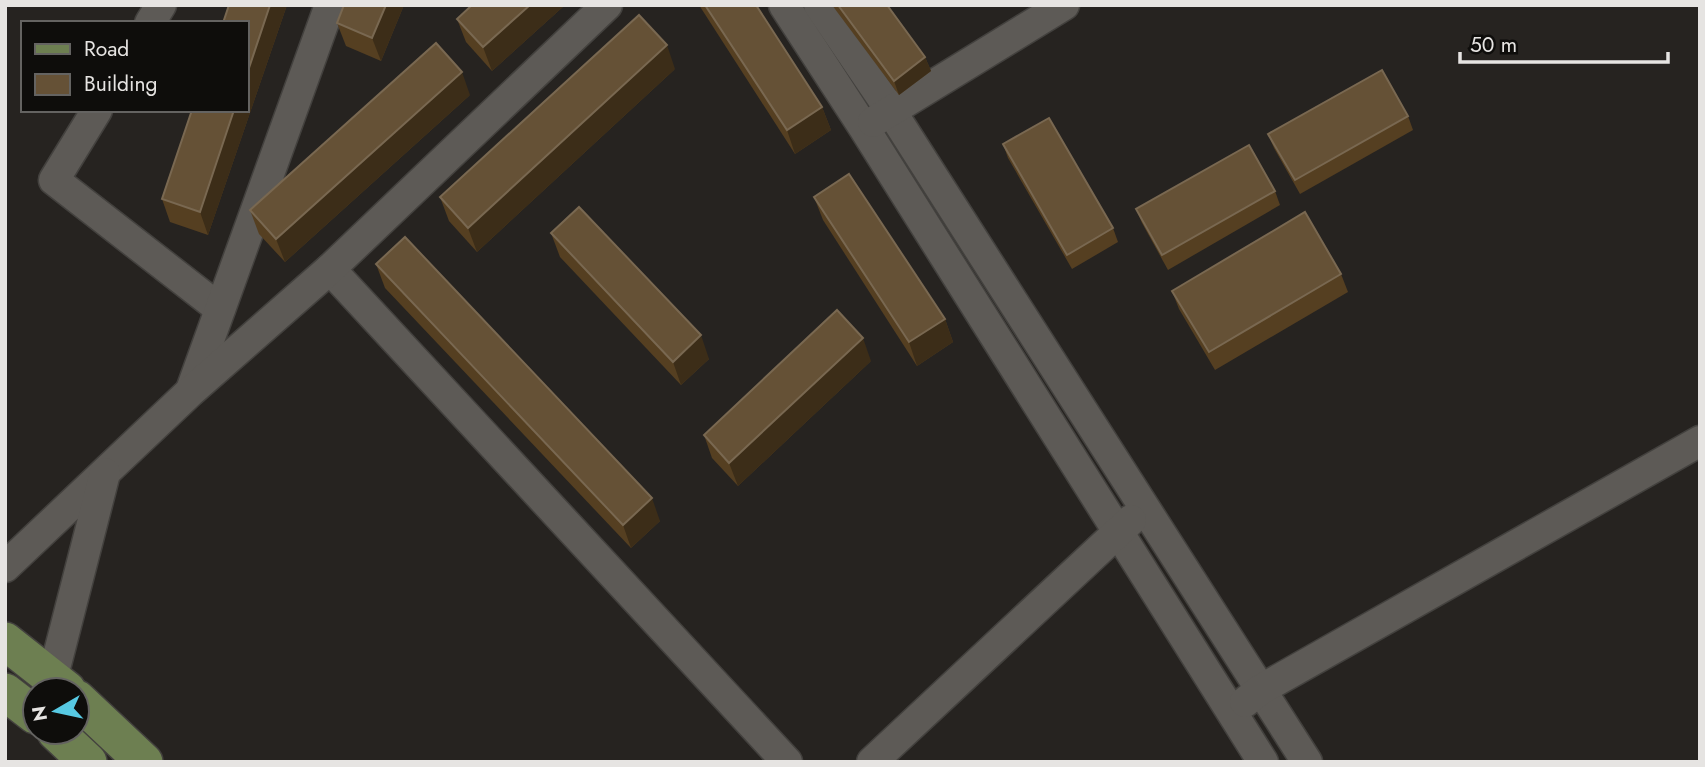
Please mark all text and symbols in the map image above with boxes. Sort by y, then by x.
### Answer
legend [21,21,248,112]
scale bar [1460,21,1668,65]
text: 50 m [1470,30,1517,60]
text: Road [84,34,129,64]
text: Building [84,69,157,99]
north arrow [21,676,91,746]
text: N [25,704,54,723]

